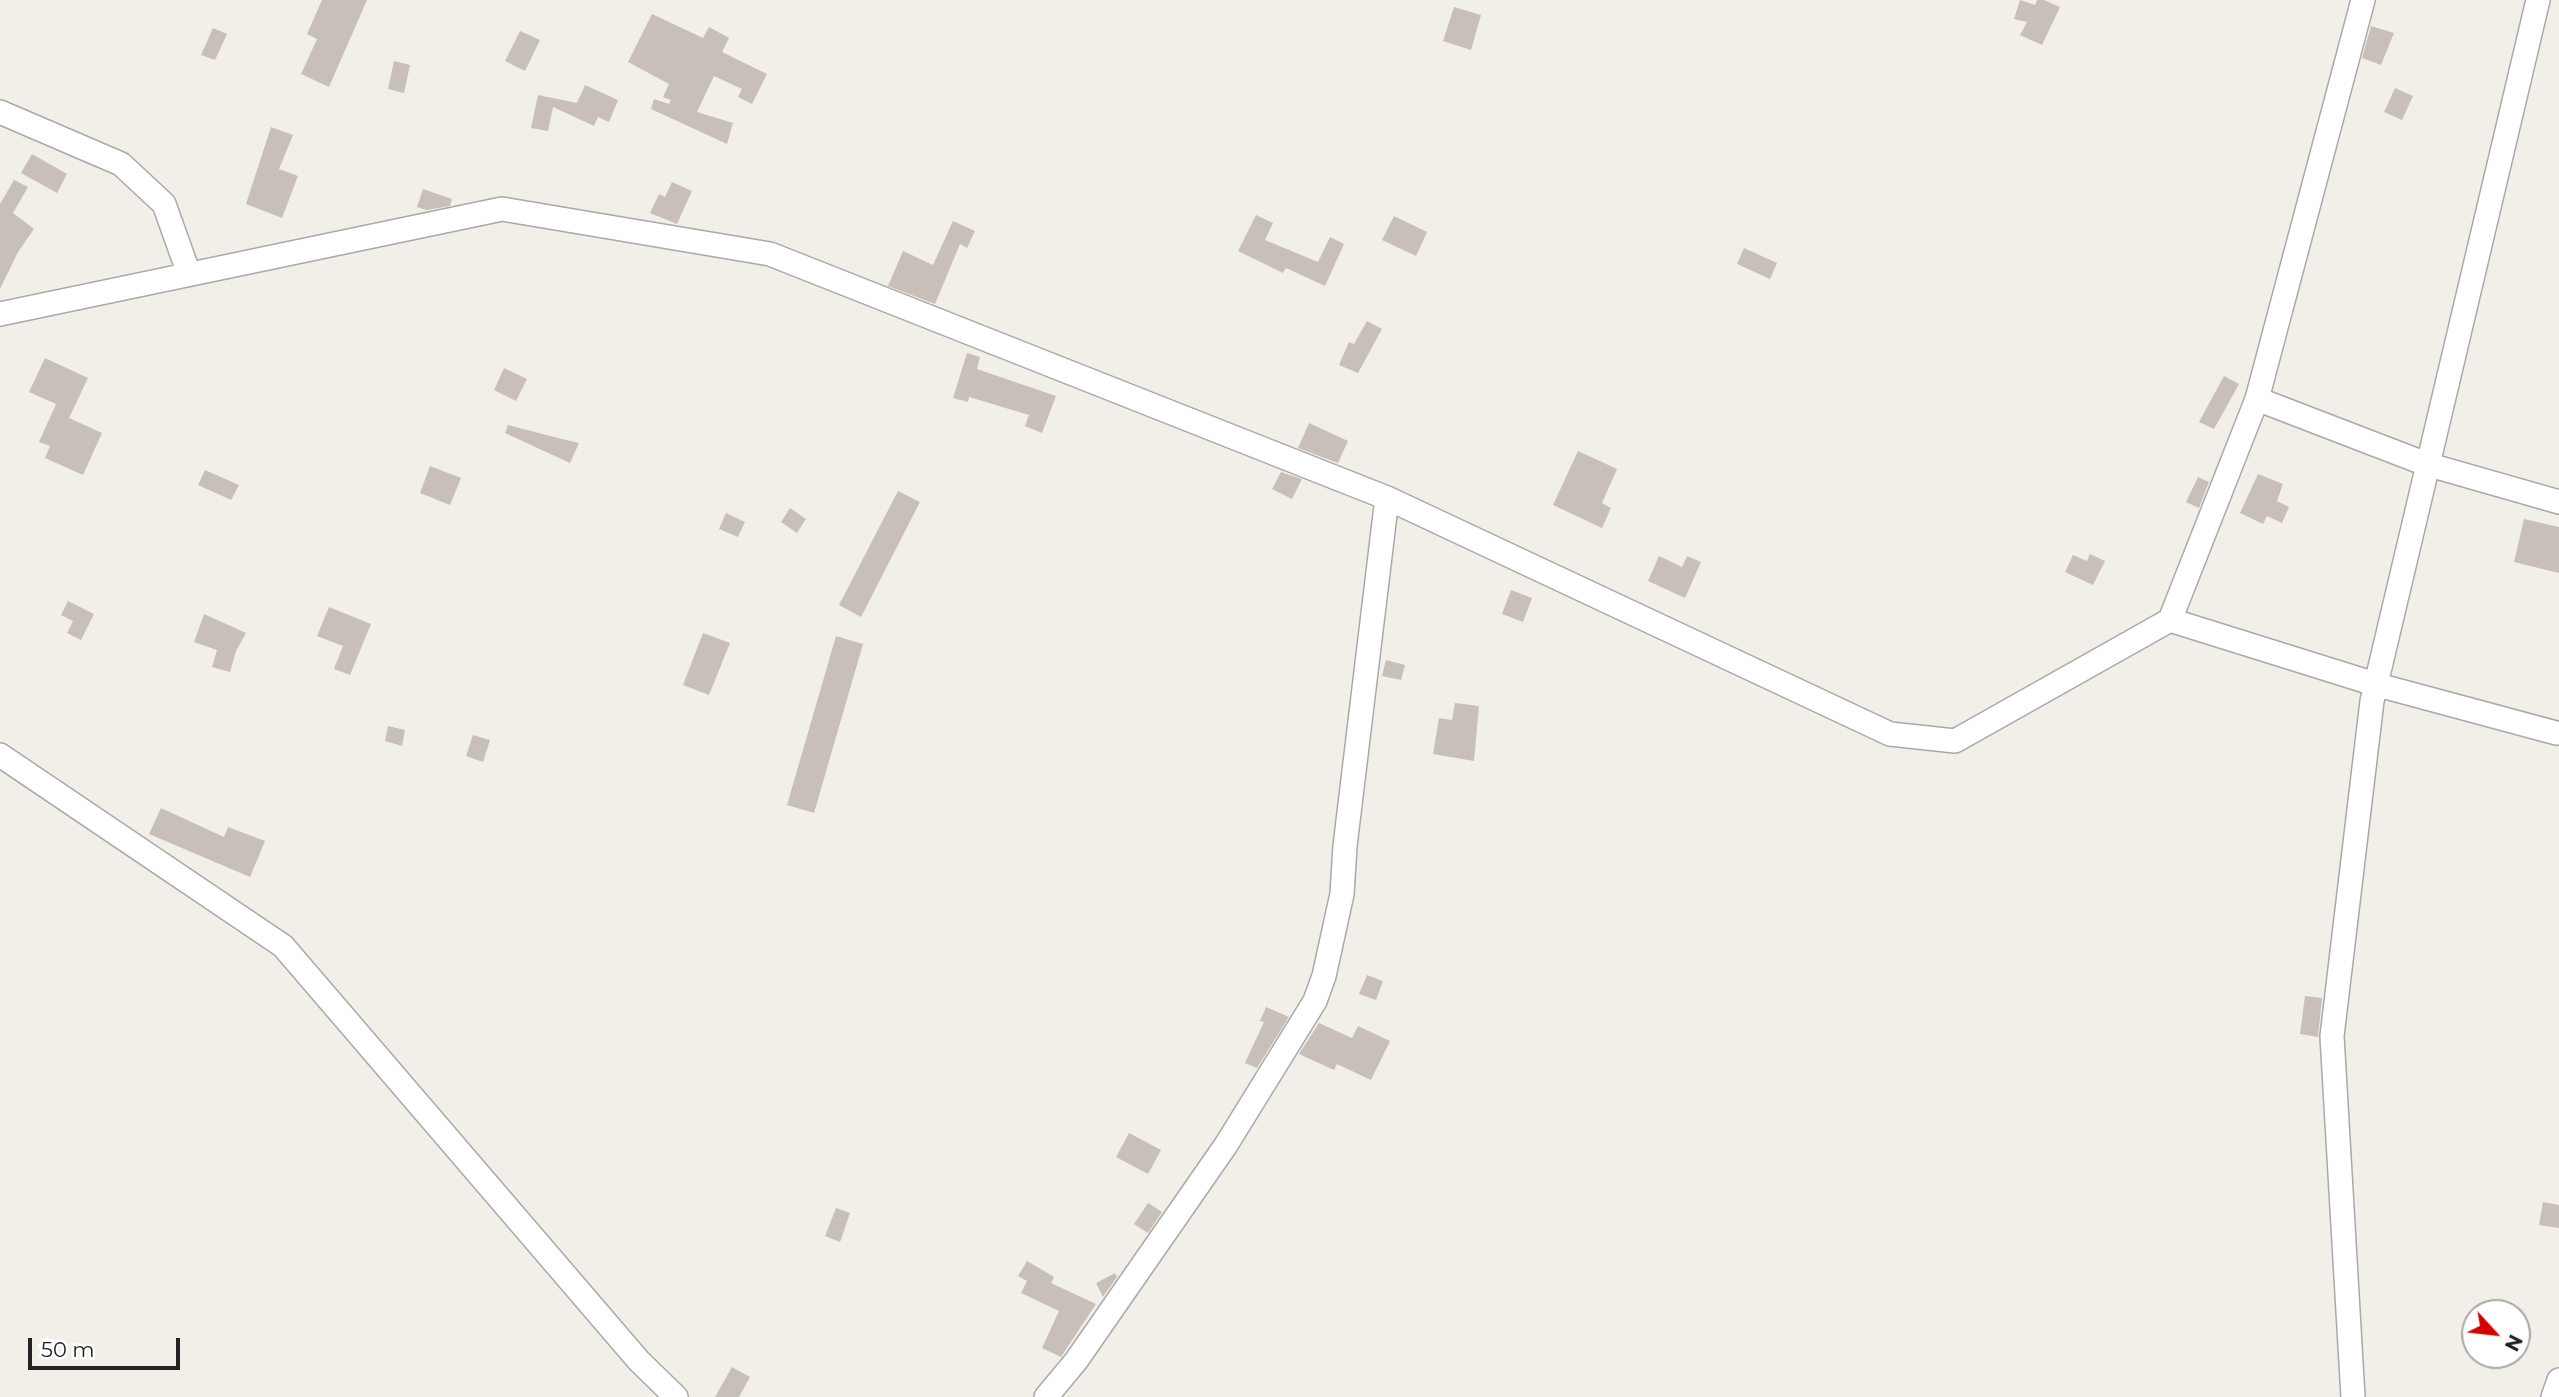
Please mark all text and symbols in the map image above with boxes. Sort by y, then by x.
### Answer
north arrow [2461,1299,2531,1369]
scale bar [32,1324,184,1368]
text: N [2500,1331,2527,1355]
text: 50 m [41,1337,95,1362]

